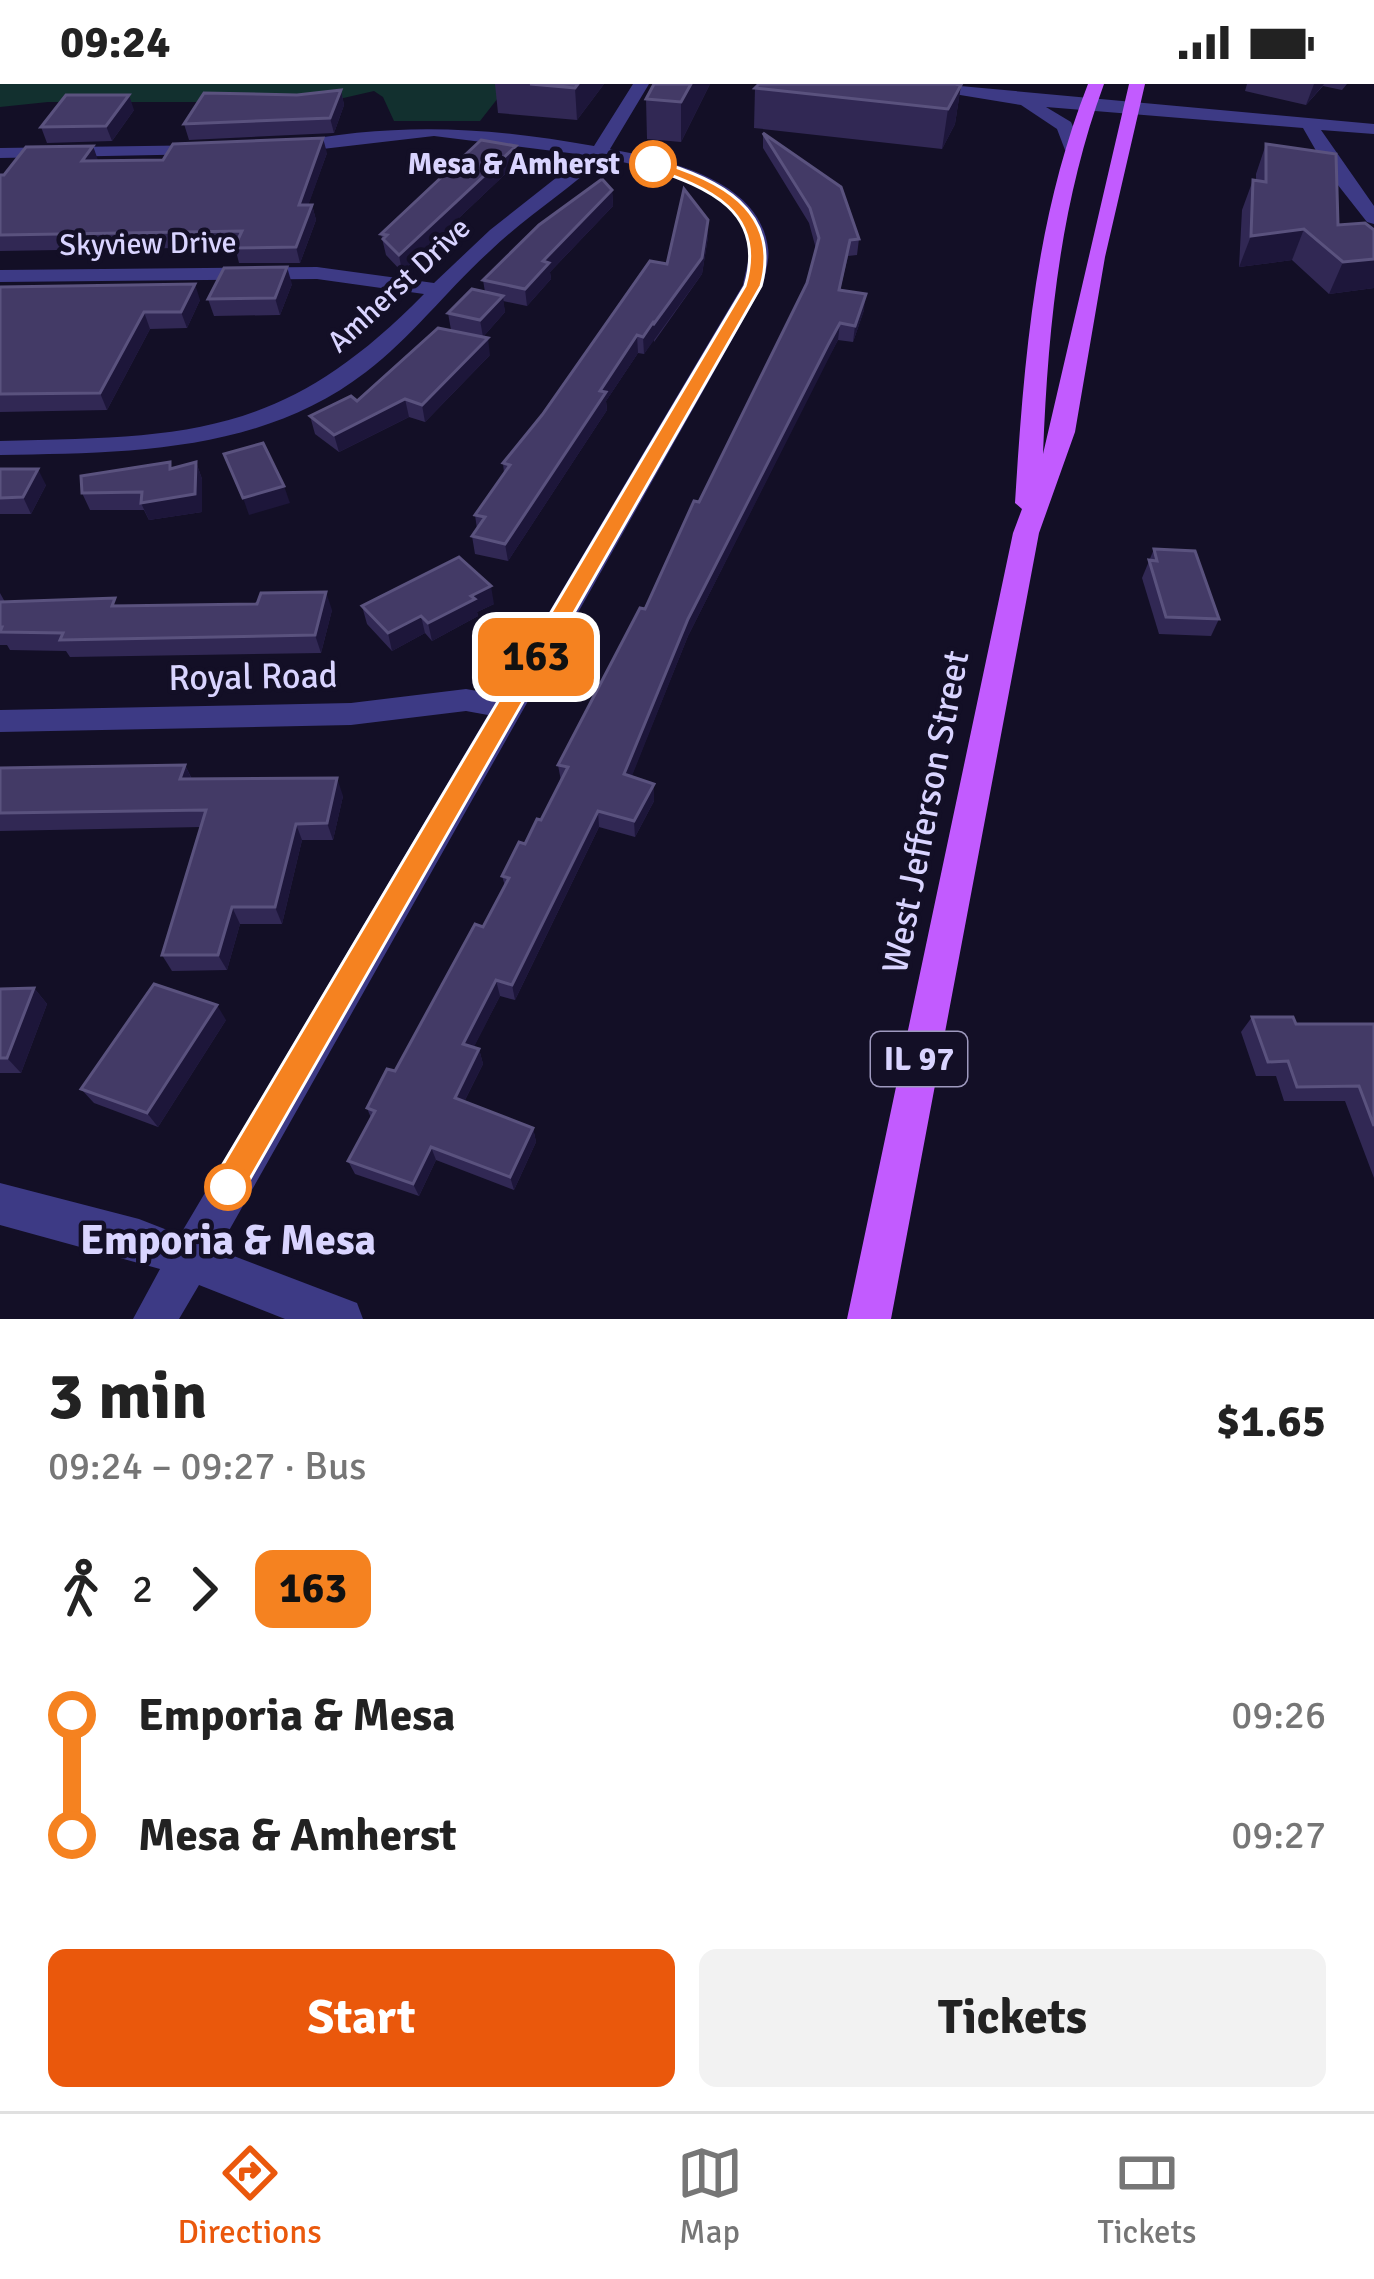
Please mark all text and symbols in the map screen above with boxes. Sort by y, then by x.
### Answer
text: 09:24 [60,15,170,70]
marker: Mesa & Amherst [631,142,675,186]
place label: Mesa & Amherst [408,146,620,183]
street label: Amherst Drive [320,209,478,361]
street label: Skyview Drive [59,224,237,264]
line badge: 163 [467,618,605,696]
text: 163 [502,631,570,682]
street label: West Jefferson Street [873,647,979,977]
street label: Royal Road [168,653,338,701]
road number: IL 97 [871,1032,967,1086]
marker: Emporia & Mesa [206,1165,250,1209]
place label: Emporia & Mesa [80,1215,376,1266]
text: 3 min [48,1356,207,1437]
text: $1.65 [1216,1394,1326,1449]
text: 09:24 – 09:27 · Bus [48,1442,366,1490]
icon: walk [48,1556,114,1622]
icon: forward [171,1556,237,1622]
text: 163 [279,1563,347,1614]
text: 2 [132,1565,153,1613]
text: Emporia & Mesa [138,1688,455,1743]
text: 09:26 [1231,1691,1326,1739]
text: Mesa & Amherst [138,1808,457,1863]
text: 09:27 [1231,1811,1326,1859]
button: Start [48,1949,675,2087]
button: Tickets [699,1949,1326,2087]
tab: Directions [177,2140,322,2253]
tab: Map [677,2140,743,2253]
tab: Tickets [1097,2140,1197,2253]

